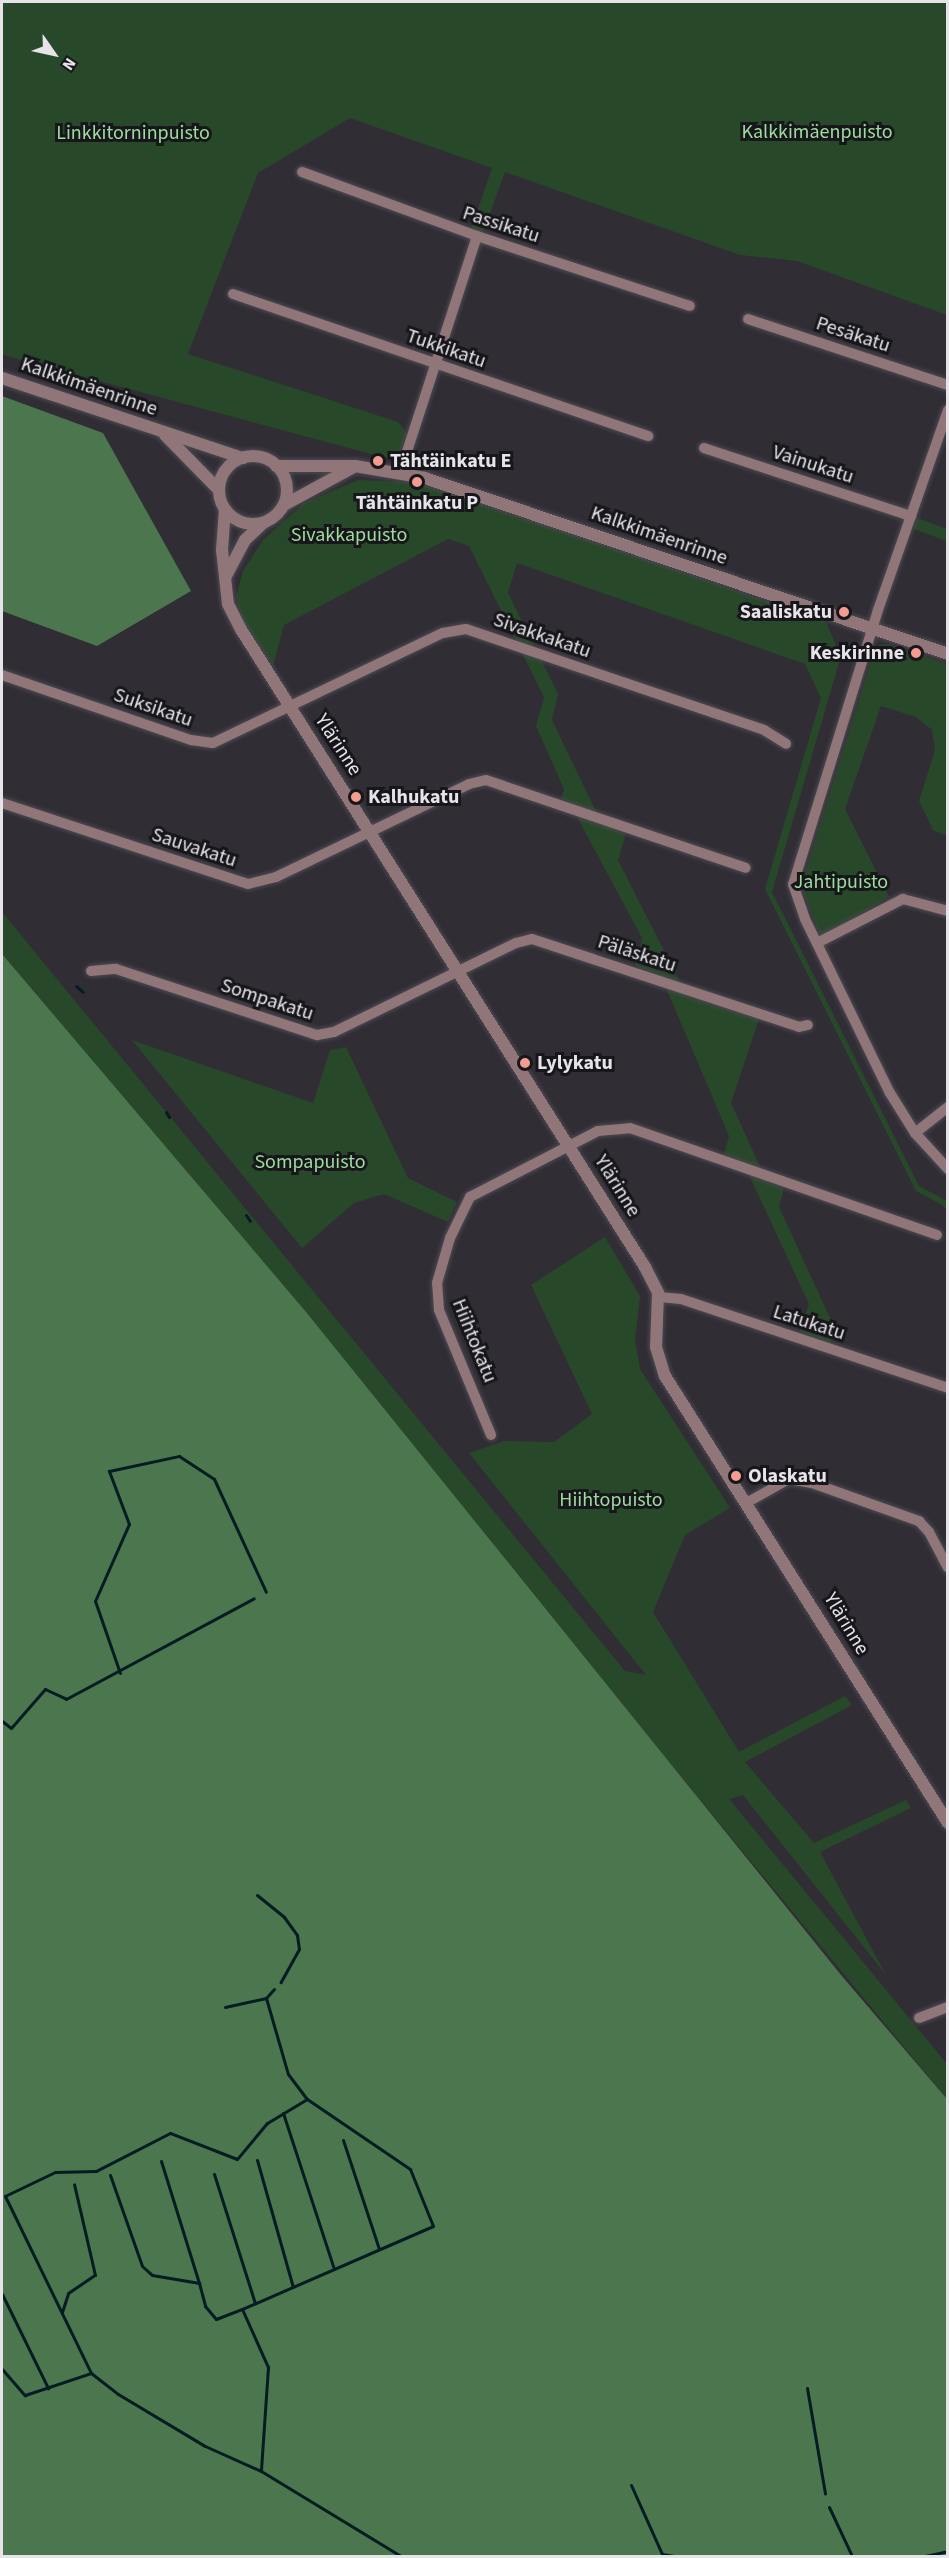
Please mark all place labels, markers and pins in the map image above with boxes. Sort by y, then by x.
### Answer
place label: Tähtäinkatu E [390,449,511,473]
marker: Tähtäinkatu E [371,454,385,468]
marker: Tähtäinkatu P [410,475,424,489]
place label: Tähtäinkatu P [356,491,478,515]
place label: Saaliskatu [740,600,832,624]
marker: Saaliskatu [837,605,851,619]
place label: Keskirinne [810,641,904,665]
marker: Keskirinne [909,646,923,660]
place label: Kalhukatu [368,785,459,809]
marker: Kalhukatu [349,790,363,804]
place label: Lylykatu [537,1051,613,1075]
marker: Lylykatu [518,1056,532,1070]
place label: Olaskatu [748,1464,827,1488]
marker: Olaskatu [729,1469,743,1483]

